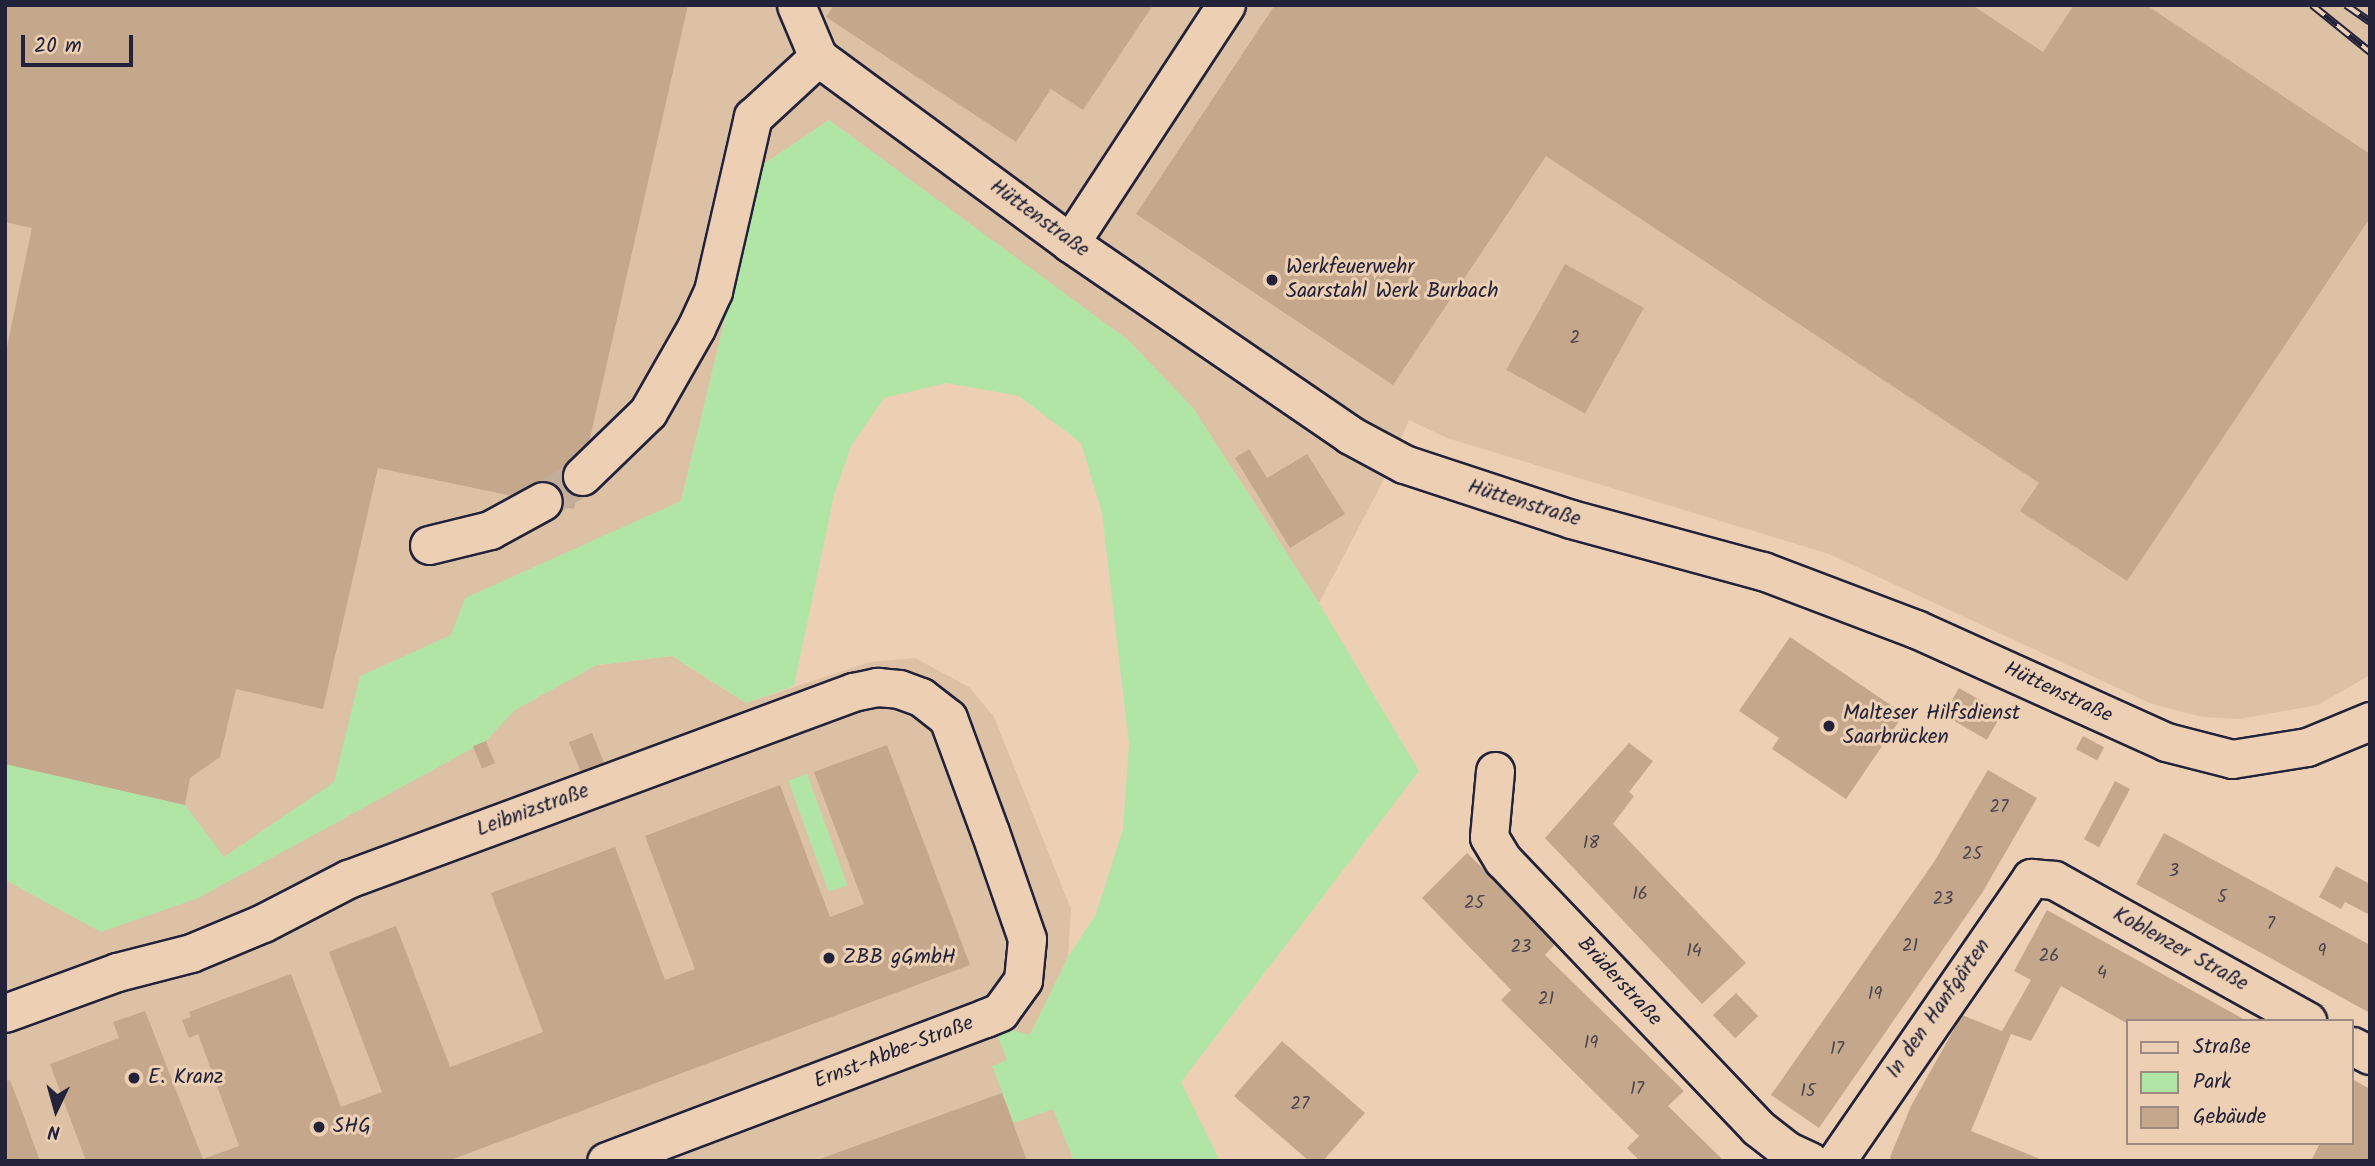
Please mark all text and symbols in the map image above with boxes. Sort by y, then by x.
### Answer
scale bar [24,21,136,65]
text: 20 m [34,30,82,63]
street label: Hüttenstraße [984,175,1094,263]
place label: Werkfeuerwehr Saarstahl Werk Burbach [1286,255,1499,305]
marker: Werkfeuerwehr Saarstahl Werk Burbach [1264,272,1280,288]
house number: 2 [1570,328,1580,350]
street label: Hüttenstraße [1465,475,1583,533]
street label: Hüttenstraße [2000,657,2116,729]
place label: Malteser Hilfsdienst Saarbrücken [1843,701,2020,751]
marker: Malteser Hilfsdienst Saarbrücken [1821,718,1837,734]
street label: Leibnizstraße [473,779,593,843]
house number: 27 [1990,797,2008,819]
house number: 18 [1583,833,1599,855]
house number: 25 [1962,844,1982,866]
house number: 3 [2169,861,2179,883]
house number: 16 [1632,884,1648,906]
house number: 5 [2217,887,2227,909]
house number: 23 [1933,889,1953,911]
house number: 25 [1464,893,1484,915]
street label: Koblenzer Straße [2108,902,2252,998]
house number: 7 [2267,914,2275,936]
street label: Brüderstraße [1571,932,1667,1032]
street label: In den Hanfgärten [1882,934,1996,1084]
house number: 21 [1902,936,1918,958]
house number: 23 [1511,937,1531,959]
house number: 14 [1686,941,1702,963]
house number: 9 [2318,941,2326,963]
place label: ZBB gGmbH [843,945,956,971]
house number: 26 [2039,946,2059,968]
marker: ZBB gGmbH [821,950,837,966]
house number: 4 [2097,963,2107,985]
house number: 19 [1868,984,1882,1006]
house number: 21 [1538,989,1554,1011]
street label: Ernst-Abbe-Straße [811,1011,977,1095]
legend [2126,1019,2354,1145]
text: Straße [2193,1031,2251,1064]
house number: 19 [1584,1033,1598,1055]
house number: 17 [1830,1039,1844,1061]
place label: E. Kranz [148,1065,223,1091]
text: Park [2193,1066,2231,1099]
marker: E. Kranz [126,1070,142,1086]
north arrow [21,1075,91,1145]
house number: 17 [1630,1079,1644,1101]
house number: 15 [1800,1081,1816,1103]
house number: 27 [1291,1094,1309,1116]
text: Gebäude [2193,1101,2266,1134]
place label: SHG [333,1114,371,1140]
text: N [47,1115,61,1146]
marker: SHG [311,1119,327,1135]

